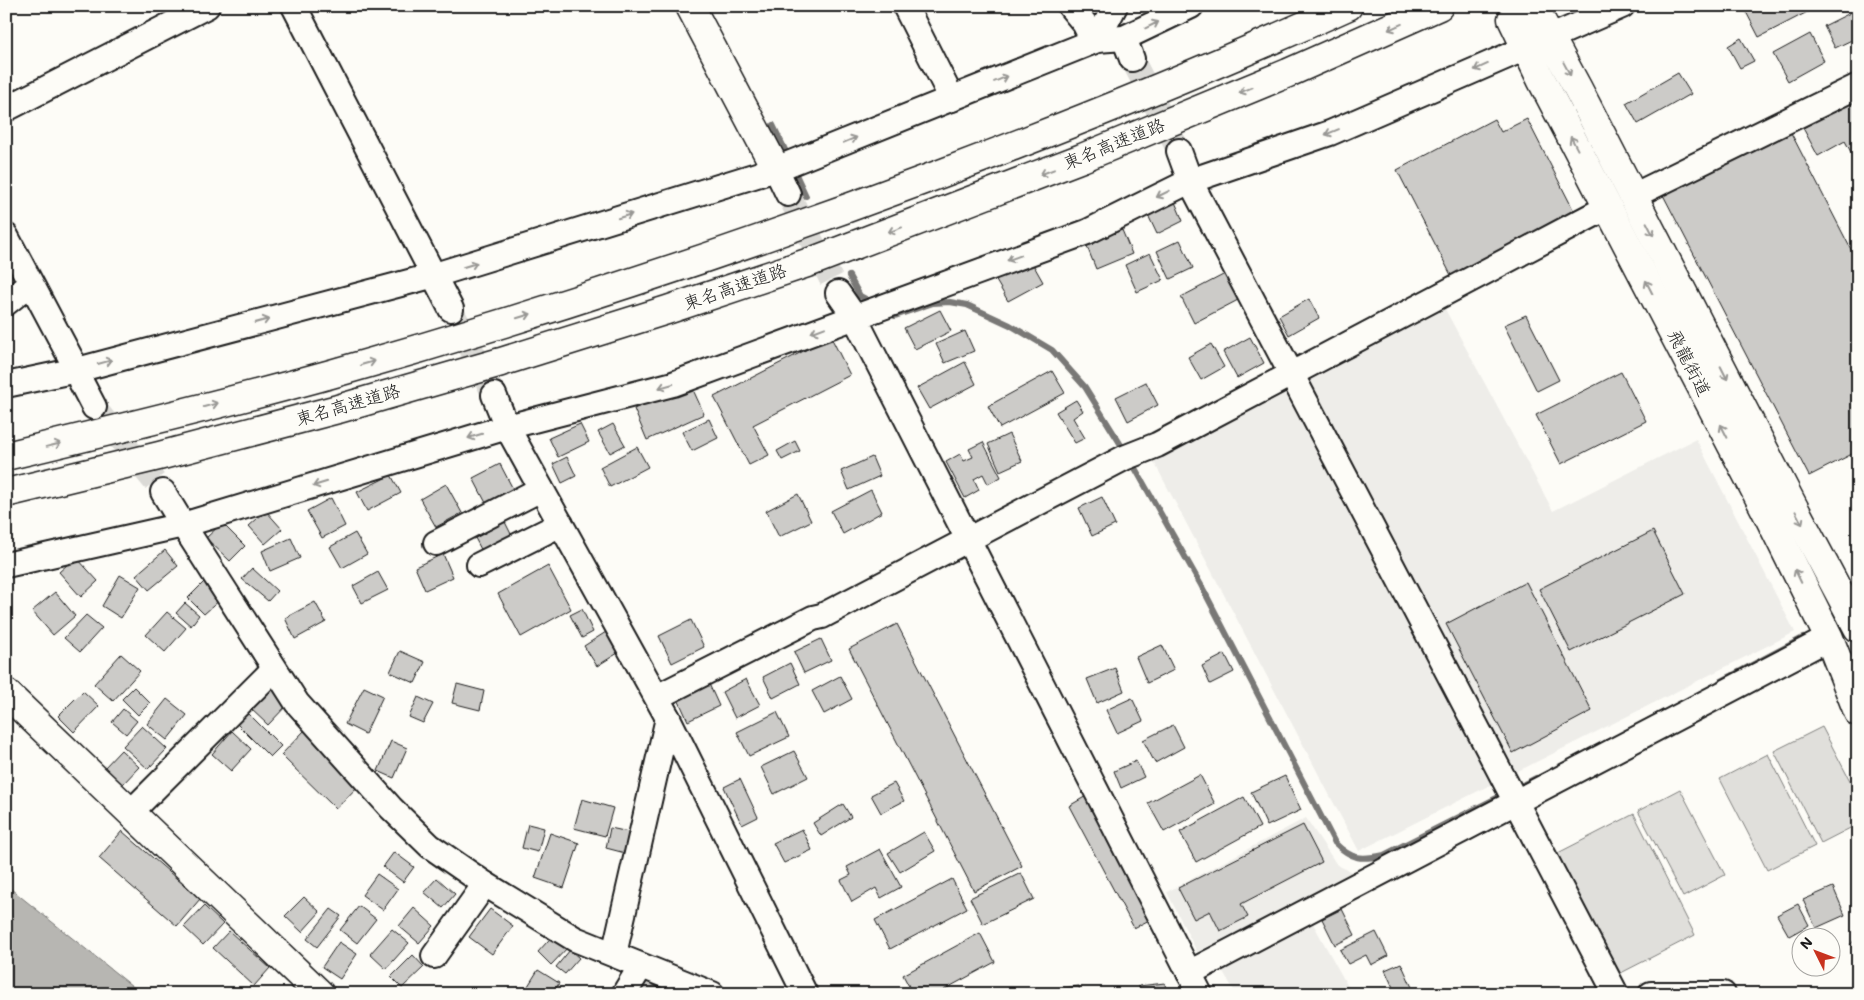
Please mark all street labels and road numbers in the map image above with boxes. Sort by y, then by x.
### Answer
street label: 東名高速道路 [1059,112,1168,174]
street label: 東名高速道路 [680,257,790,315]
street label: 飛龍街道 [1663,325,1717,400]
street label: 東名高速道路 [293,378,403,430]

